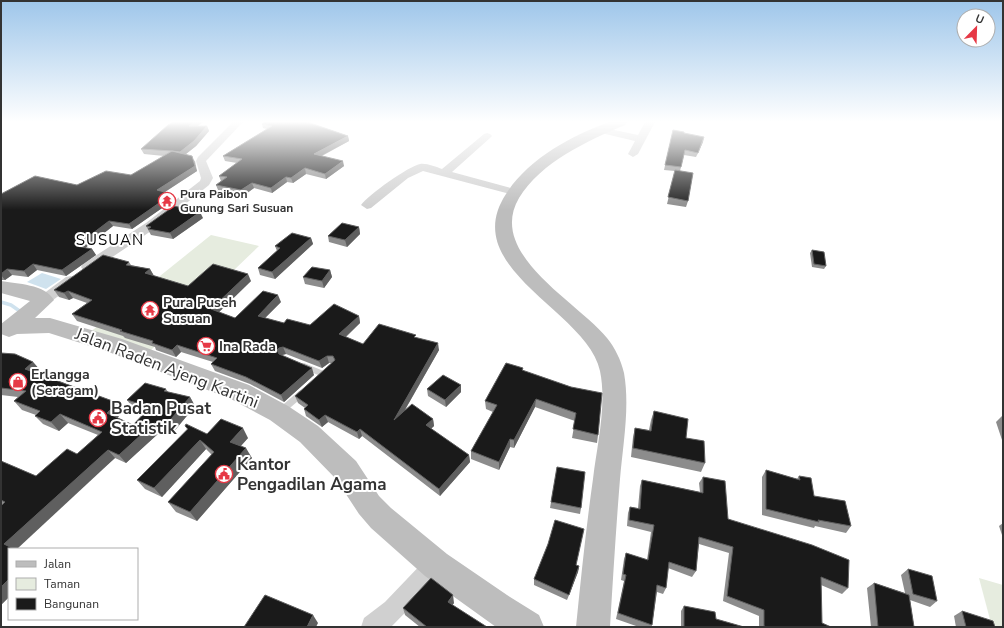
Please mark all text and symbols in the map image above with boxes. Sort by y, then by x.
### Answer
north arrow [956,8,996,48]
text: U [973,11,986,28]
place label: Pura Paibon Gunung Sari Susuan [180,186,293,216]
temple icon: Pura Paibon Gunung Sari Susuan [157,191,177,211]
district label: SUSUAN [76,230,144,250]
place label: Pura Puseh Susuan [163,293,237,328]
temple icon: Pura Puseh Susuan [140,300,160,320]
street label: Jalan Raden Ajeng Kartini [71,322,262,414]
supermarket icon: Ina Rada [196,336,216,356]
place label: Ina Rada [219,337,276,356]
place label: Erlangga (Seragam) [31,365,99,400]
shop icon: Erlangga (Seragam) [8,372,28,392]
place label: Badan Pusat Statistik [111,397,211,440]
public building icon: Badan Pusat Statistik [88,408,108,428]
place label: Kantor Pengadilan Agama [237,453,387,496]
public building icon: Kantor Pengadilan Agama [214,464,234,484]
legend [8,548,138,620]
text: Jalan [43,556,71,572]
text: Taman [44,576,80,592]
text: Bangunan [44,596,99,612]

